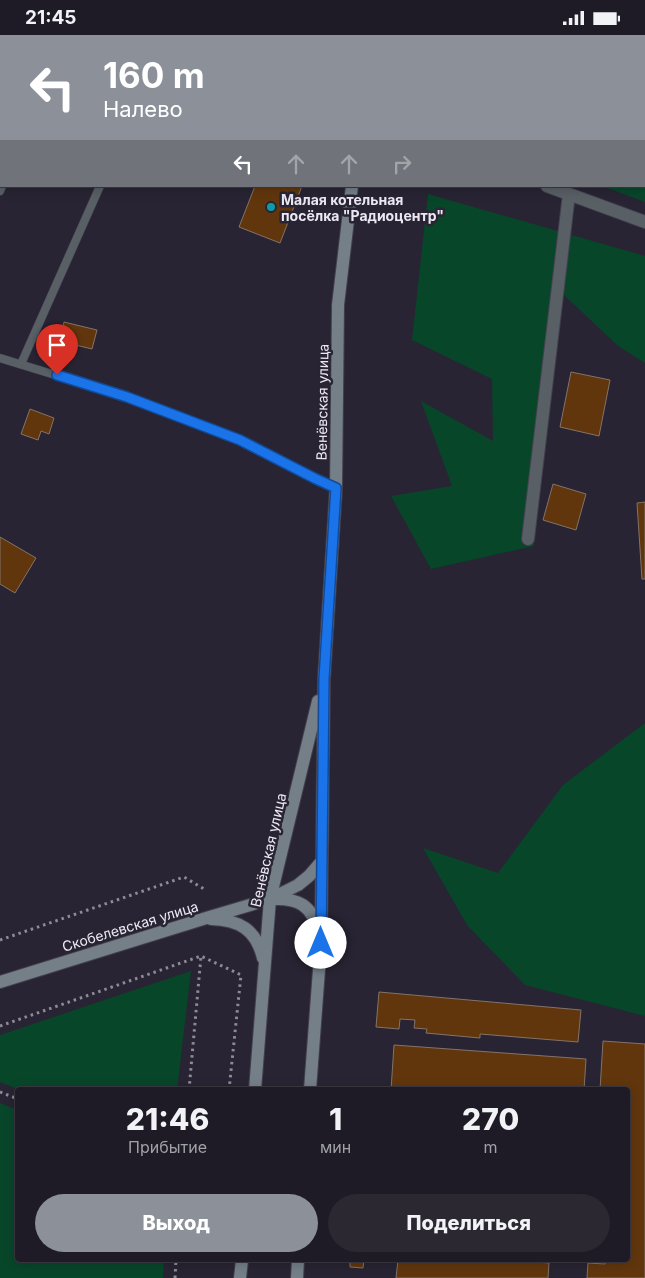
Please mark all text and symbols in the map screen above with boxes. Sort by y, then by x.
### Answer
text: 21:45 [25,6,77,29]
text: 160 m [103,54,205,96]
icon: left [20,55,85,120]
text: Налево [103,96,183,122]
icon: left [229,150,257,178]
icon: ahead [282,150,310,178]
icon: ahead [335,150,363,178]
icon: right [388,150,416,178]
place label: Малая котельная посёлка "Радиоцентр" [281,191,444,224]
marker: Малая котельная посёлка "Радиоцентр" [265,201,277,213]
pin [36,324,78,375]
icon: arrive [43,331,71,359]
street label: Венёвская улица [312,344,332,460]
street label: Венёвская улица [247,791,289,909]
street label: Скобелевская улица [60,897,200,955]
position arrow [294,916,346,968]
text: 21:46 [126,1101,209,1137]
text: 1 [329,1101,342,1137]
text: 270 [462,1101,519,1137]
text: Прибытие [128,1137,207,1157]
text: мин [320,1137,351,1157]
text: m [484,1137,498,1157]
button: Выход [35,1194,318,1252]
button: Поделиться [328,1194,610,1252]

